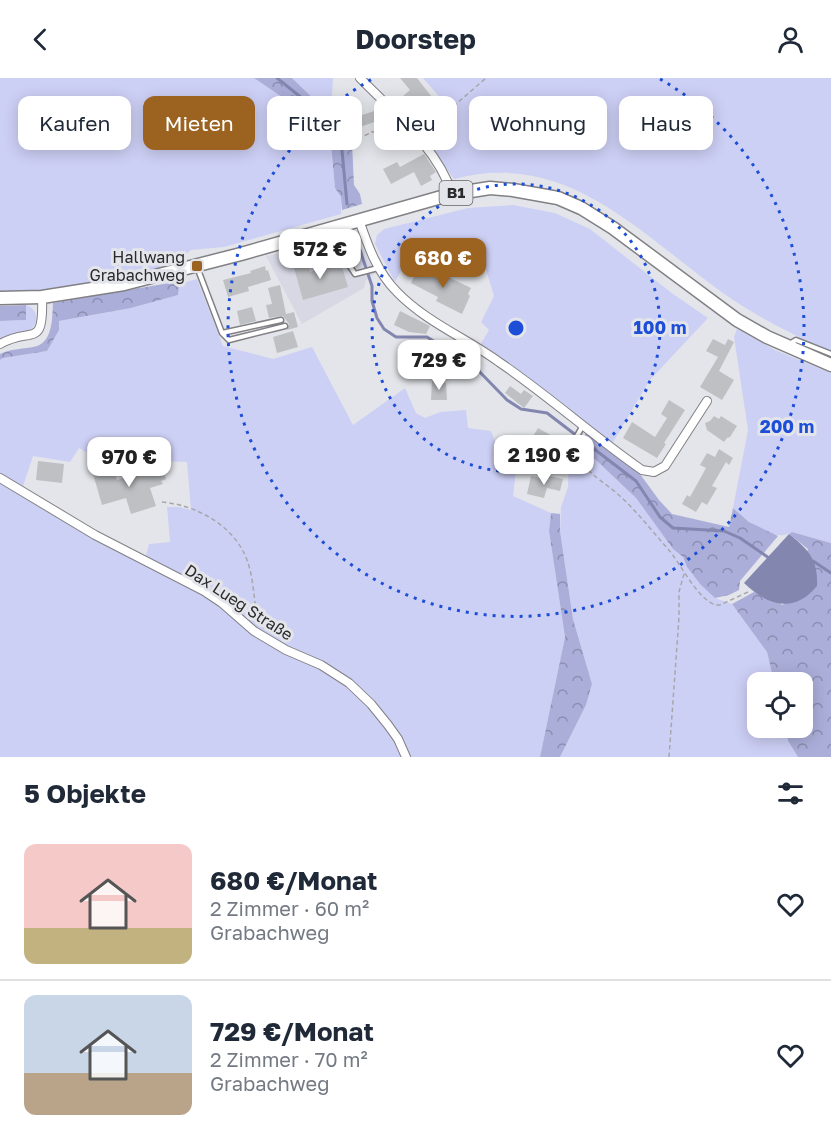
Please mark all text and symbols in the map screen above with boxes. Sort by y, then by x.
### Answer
icon: back [24,23,57,56]
text: Doorstep [355,23,476,55]
icon: person [774,23,807,56]
chip: Kaufen [18,96,131,150]
chip: Mieten [143,96,255,150]
chip: Filter [267,96,362,150]
chip: Neu [374,96,457,150]
chip: Wohnung [469,96,607,150]
chip: Haus [619,96,713,150]
road number: B1 [440,181,472,205]
pin: 572 € [278,229,362,280]
text: 572 € [293,236,347,260]
pin: 680 € [401,238,485,289]
text: 680 € [414,245,472,269]
place label: Hallwang Grabachweg [89,247,185,285]
marker: Hallwang Grabachweg [190,259,204,273]
text: 100 m [634,316,686,338]
centre of rings [506,318,526,338]
pin: 729 € [397,340,481,391]
text: 729 € [412,347,466,371]
text: 200 m [760,415,814,437]
pin: 2 190 € [489,435,599,486]
pin: 970 € [87,437,171,488]
text: 2 190 € [508,442,580,466]
text: 970 € [101,444,157,468]
street label: Dax Lueg Straße [181,560,297,644]
map controls [747,672,813,738]
button: locate [747,672,813,738]
icon: filters [774,777,807,810]
text: 5 Objekte [24,778,146,809]
text: 680 €/Monat [210,865,377,896]
icon: home [72,868,144,940]
icon: heart [774,888,807,921]
text: 2 Zimmer · 60 m² [210,896,369,920]
text: Grabachweg [210,920,330,944]
text: 729 €/Monat [210,1016,374,1047]
icon: home [72,1019,144,1091]
icon: heart [774,1039,807,1072]
text: 2 Zimmer · 70 m² [210,1047,368,1071]
text: Grabachweg [210,1071,330,1095]

